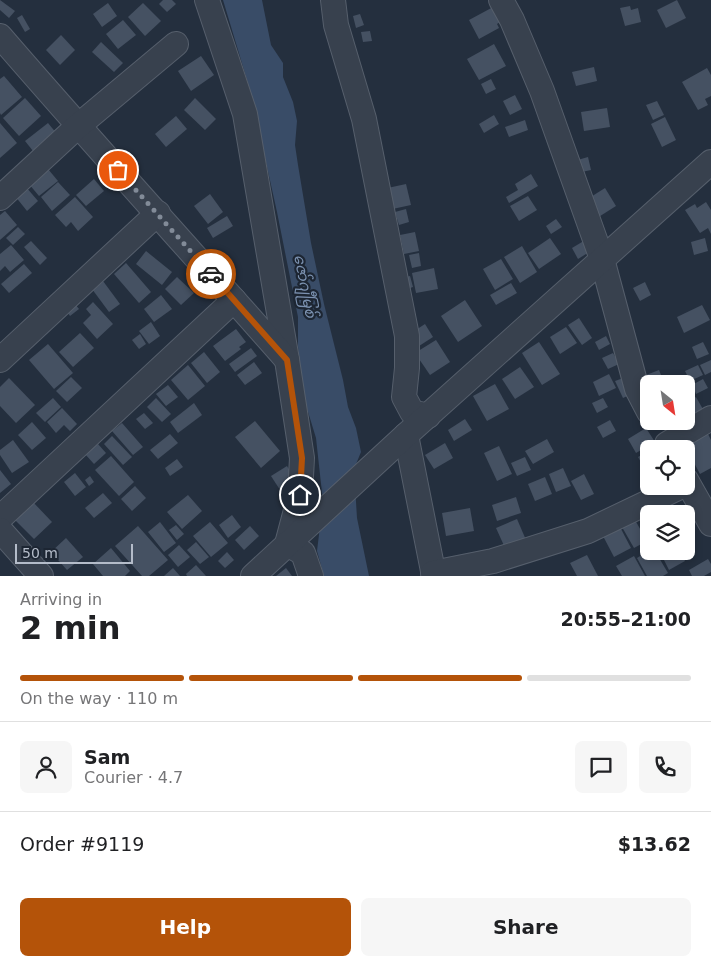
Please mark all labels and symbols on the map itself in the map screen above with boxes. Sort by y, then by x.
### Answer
pin [97,149,139,191]
courier [186,249,236,299]
water label: ဇော်ဂျီမြစ် [287,253,322,321]
north arrow [640,375,695,430]
pin [279,474,321,516]
scale bar [15,541,132,564]

